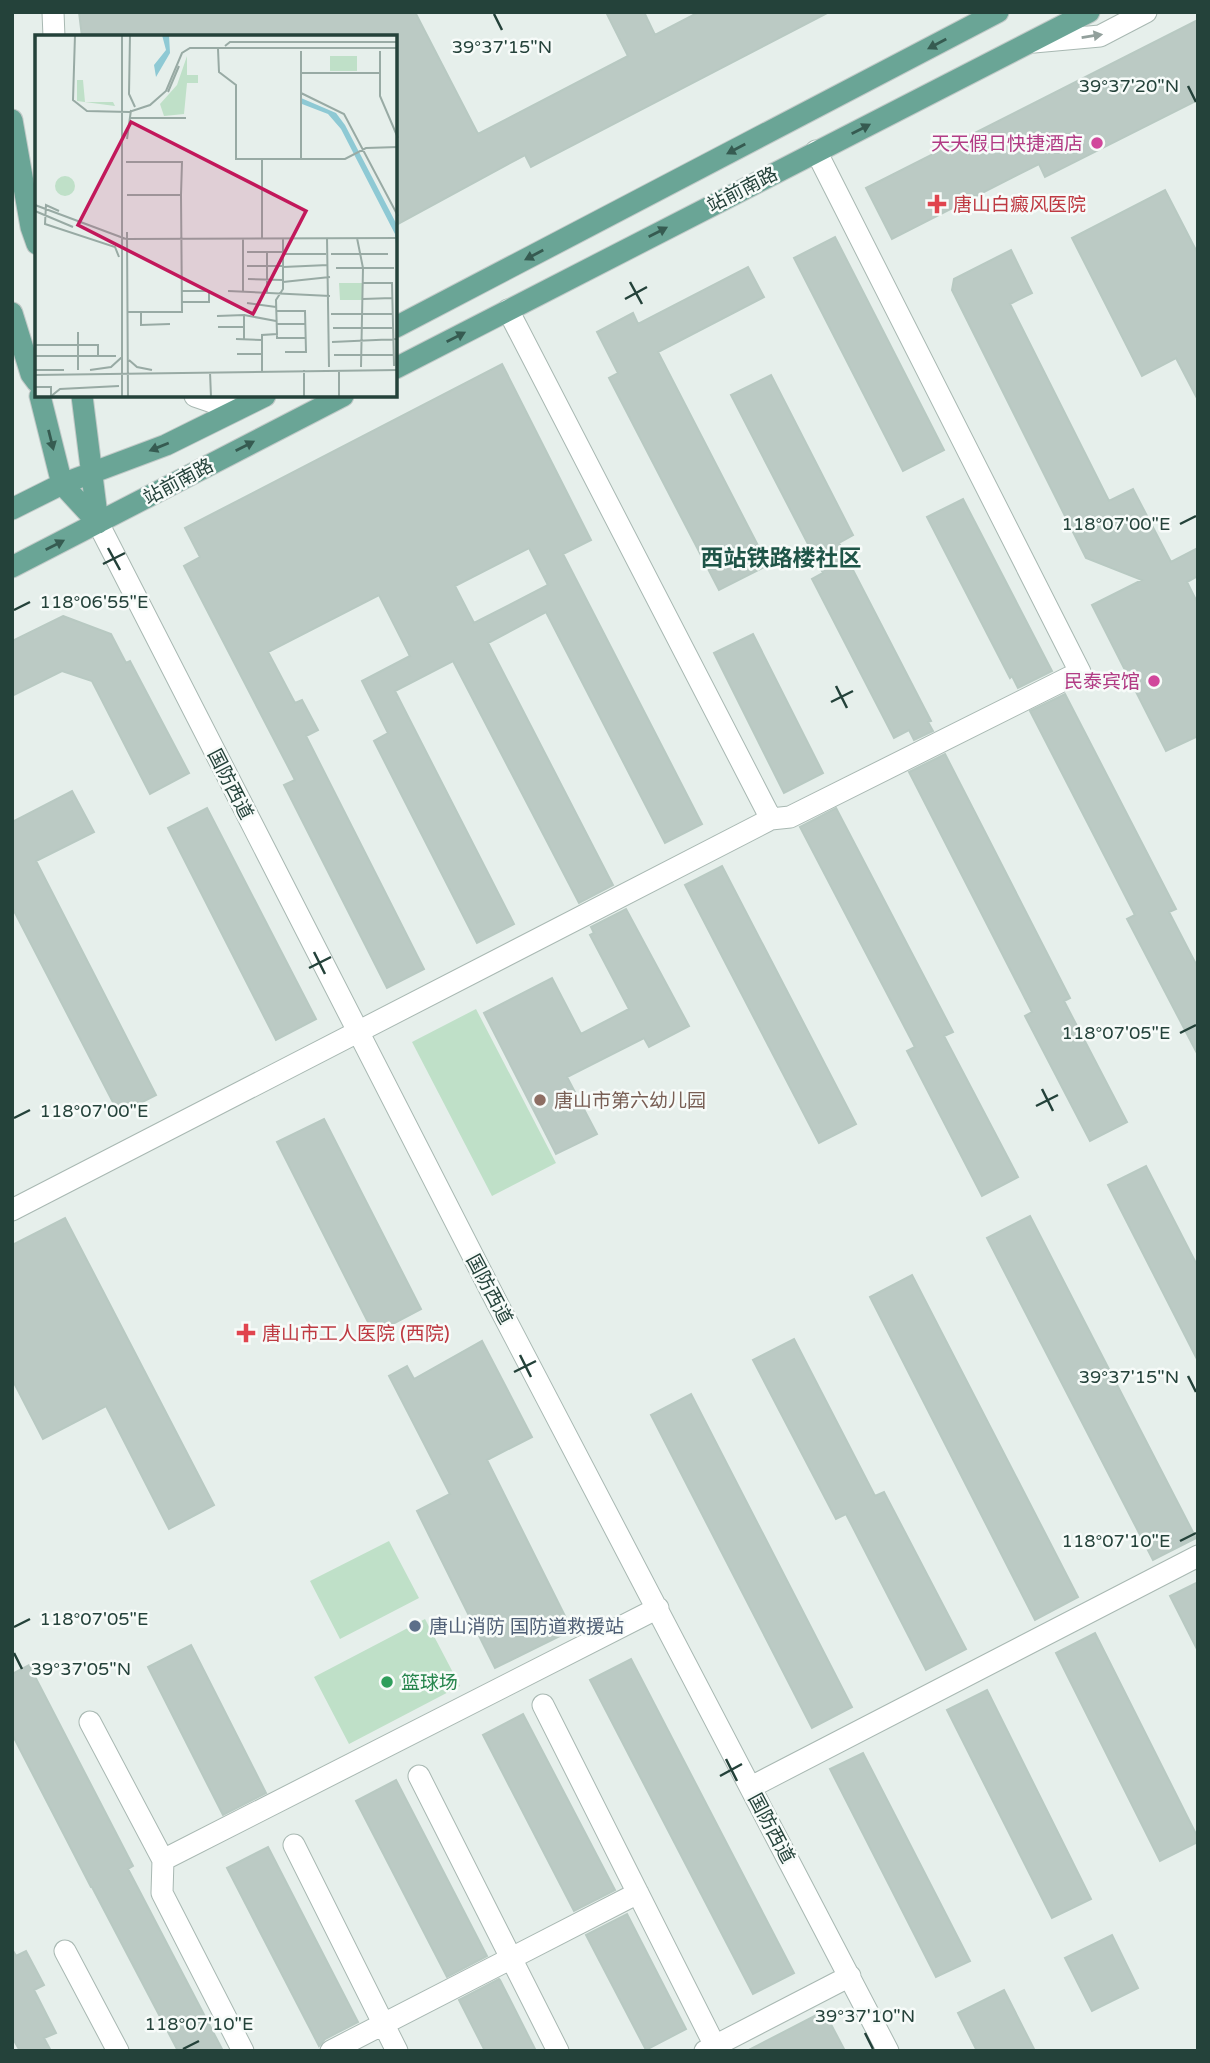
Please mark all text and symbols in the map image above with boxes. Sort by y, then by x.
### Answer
one-way arrow [1081,30,1103,41]
inset map [35,35,397,397]
text: 39°37'15"N [452,36,552,58]
one-way arrow [927,38,947,50]
text: 39°37'20"N [1079,75,1179,97]
one-way arrow [851,123,871,134]
place label: 天天假日快捷酒店 [931,133,1083,155]
marker: 天天假日快捷酒店 [1089,135,1105,151]
one-way arrow [726,144,746,155]
street label: 站前南路 [704,163,781,217]
marker: 唐山白癜风医院 [927,194,947,214]
place label: 唐山白癜风医院 [953,194,1086,216]
one-way arrow [648,227,668,238]
one-way arrow [524,249,544,261]
one-way arrow [446,331,466,343]
one-way arrow [46,429,57,451]
one-way arrow [235,441,255,452]
one-way arrow [149,442,170,453]
street label: 站前南路 [140,454,217,509]
text: 118°07'00"E [1062,513,1170,535]
one-way arrow [45,540,65,551]
district label: 西站铁路楼社区 [701,545,862,573]
text: 118°06'55"E [40,591,148,613]
place label: 民泰宾馆 [1064,671,1140,693]
marker: 民泰宾馆 [1146,673,1162,689]
street label: 国防西道 [203,746,257,823]
text: 118°07'05"E [1062,1022,1170,1044]
place label: 唐山市第六幼儿园 [554,1090,706,1112]
marker: 唐山市第六幼儿园 [532,1092,548,1108]
text: 118°07'00"E [40,1100,148,1122]
street label: 国防西道 [462,1251,517,1328]
marker: 唐山市工人医院 (西院) [236,1323,256,1343]
place label: 唐山市工人医院 (西院) [262,1323,450,1345]
text: 39°37'15"N [1079,1366,1179,1388]
text: 118°07'10"E [1062,1530,1170,1552]
text: 118°07'05"E [40,1608,148,1630]
place label: 唐山消防 国防道救援站 [429,1616,624,1638]
marker: 唐山消防 国防道救援站 [407,1618,423,1634]
text: 39°37'05"N [31,1658,131,1680]
place label: 篮球场 [401,1672,458,1694]
marker: 篮球场 [379,1674,395,1690]
street label: 国防西道 [744,1790,799,1867]
text: 39°37'10"N [815,2005,915,2027]
text: 118°07'10"E [145,2013,253,2035]

